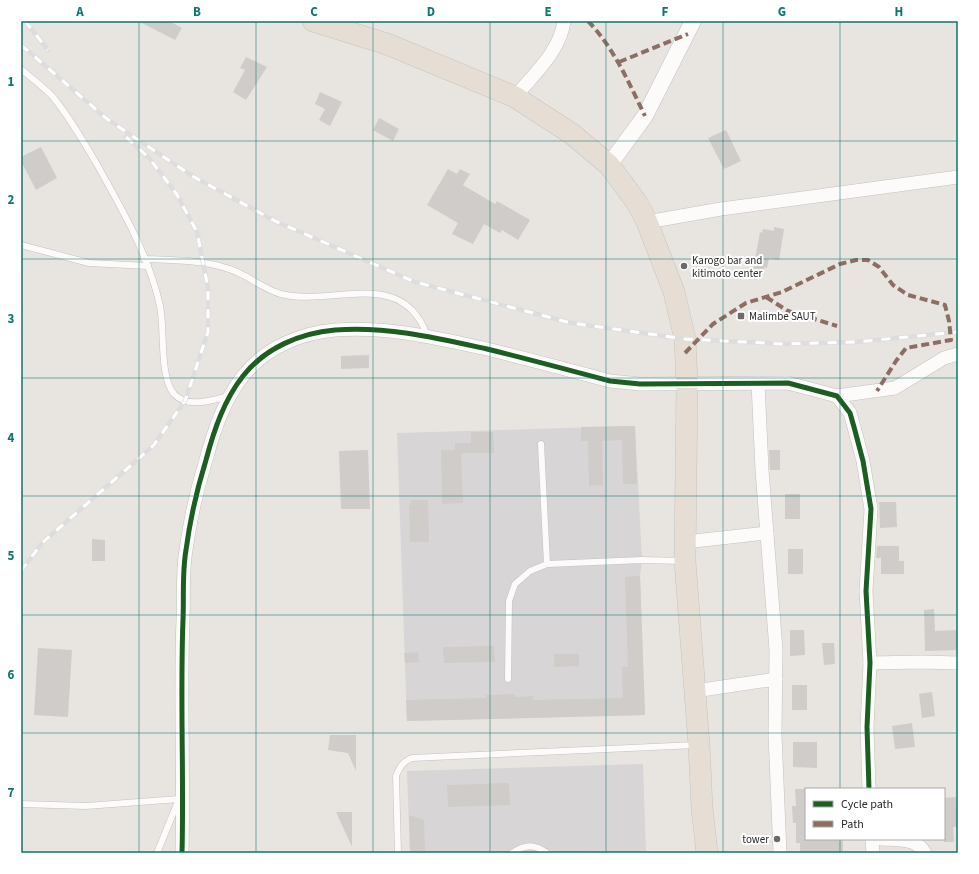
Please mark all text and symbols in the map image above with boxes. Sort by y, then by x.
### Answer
text: A [75,3,84,21]
text: B [193,3,201,21]
text: C [310,3,318,21]
text: D [427,3,435,21]
text: E [544,3,552,21]
text: F [662,3,669,21]
text: G [778,3,786,21]
text: H [895,3,903,21]
text: 1 [8,73,15,91]
text: 2 [8,191,15,209]
place label: Karogo bar and kitimoto center [692,253,762,281]
marker: Karogo bar and kitimoto center [679,261,689,271]
place label: Malimbe SAUT [749,309,816,324]
text: 3 [8,310,15,328]
marker: Malimbe SAUT [736,311,746,321]
text: 4 [8,429,15,447]
text: 5 [8,547,15,565]
text: 6 [8,666,15,684]
text: 7 [8,784,15,802]
legend [805,788,945,840]
text: Cycle path [841,796,893,813]
text: Path [841,816,864,833]
place label: tower [742,832,769,847]
marker: tower [772,834,782,844]

